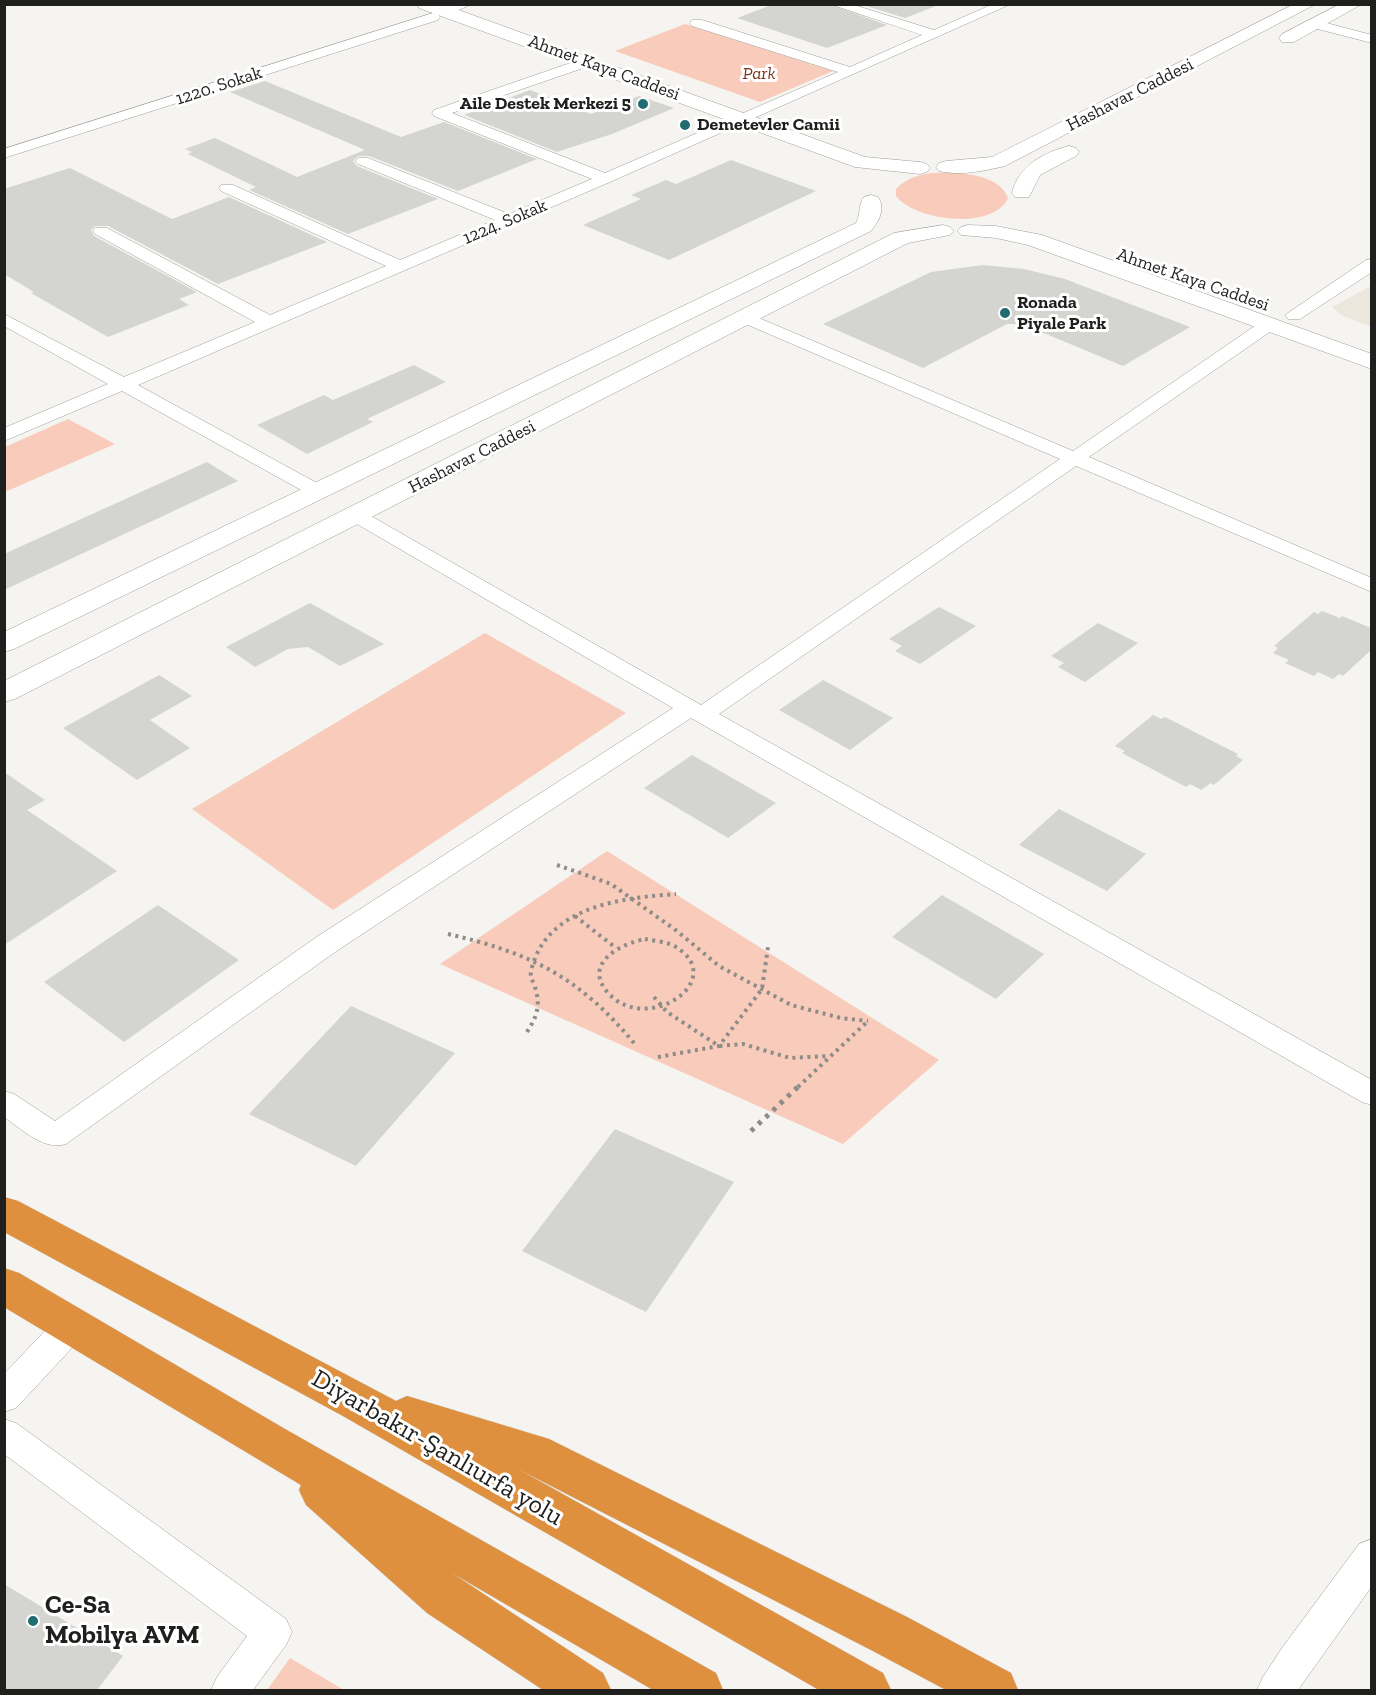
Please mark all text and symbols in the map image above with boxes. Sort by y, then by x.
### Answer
street label: Ahmet Kaya Caddesi [525,31,683,105]
street label: Hashavar Caddesi [1063,54,1197,136]
street label: 1220. Sokak [173,62,265,110]
park label: Park [742,63,776,85]
place label: Aile Destek Merkezi 5 [460,93,631,115]
marker: Aile Destek Merkezi 5 [636,97,650,111]
place label: Demetevler Camii [697,114,840,136]
marker: Demetevler Camii [678,118,692,132]
street label: 1224. Sokak [460,195,550,249]
street label: Ahmet Kaya Caddesi [1114,244,1272,316]
place label: Ronada Piyale Park [1017,292,1106,334]
marker: Ronada Piyale Park [998,306,1012,320]
street label: Hashavar Caddesi [405,416,539,498]
street label: Diyarbakır-Şanlıurfa yolu [306,1363,568,1533]
place label: Ce-Sa Mobilya AVM [45,1590,199,1652]
marker: Ce-Sa Mobilya AVM [26,1614,40,1628]

